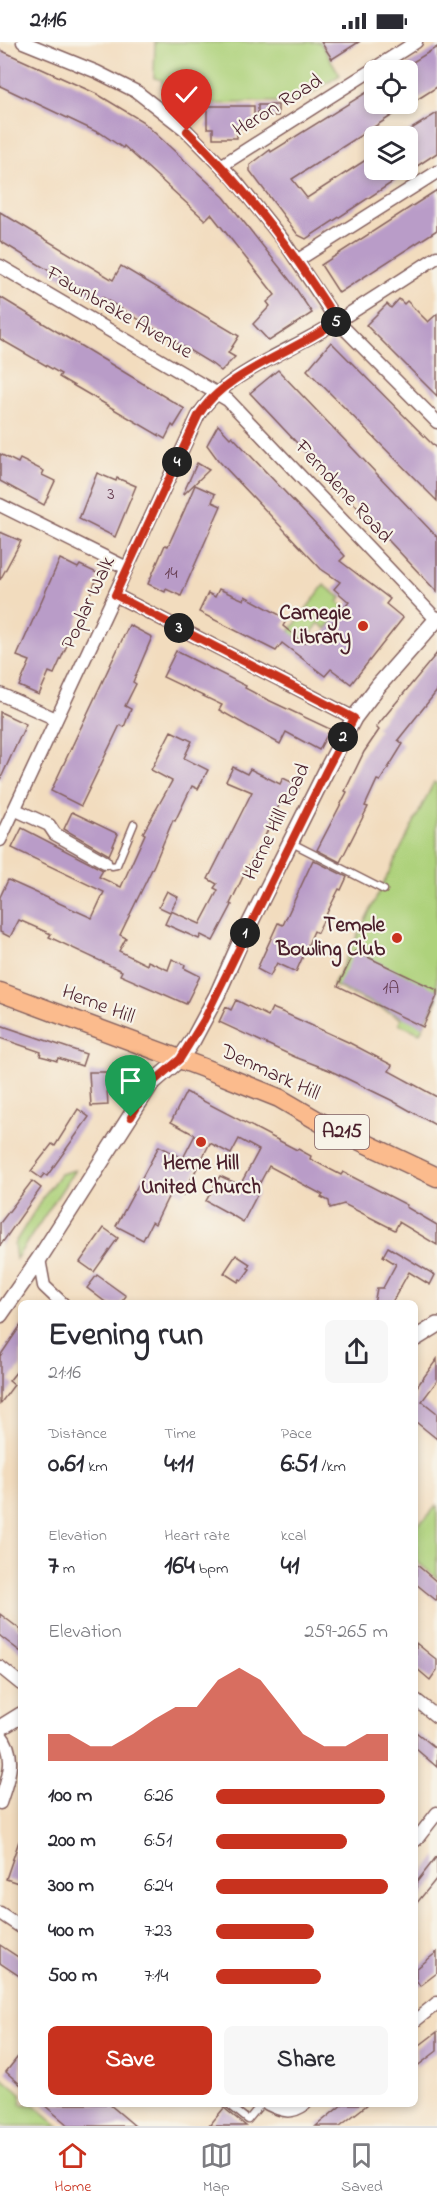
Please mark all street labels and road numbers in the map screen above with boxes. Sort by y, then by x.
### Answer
street label: Heron Road [228,67,329,145]
street label: Fawnbrake Avenue [39,258,198,367]
street label: Ferndene Road [286,433,399,551]
street label: Poplar Walk [54,551,124,654]
street label: Herne Hill Road [236,758,318,886]
street label: Herne Hill [57,977,139,1033]
street label: Denmark Hill [214,1036,325,1109]
road number: A215 [315,1115,369,1149]

